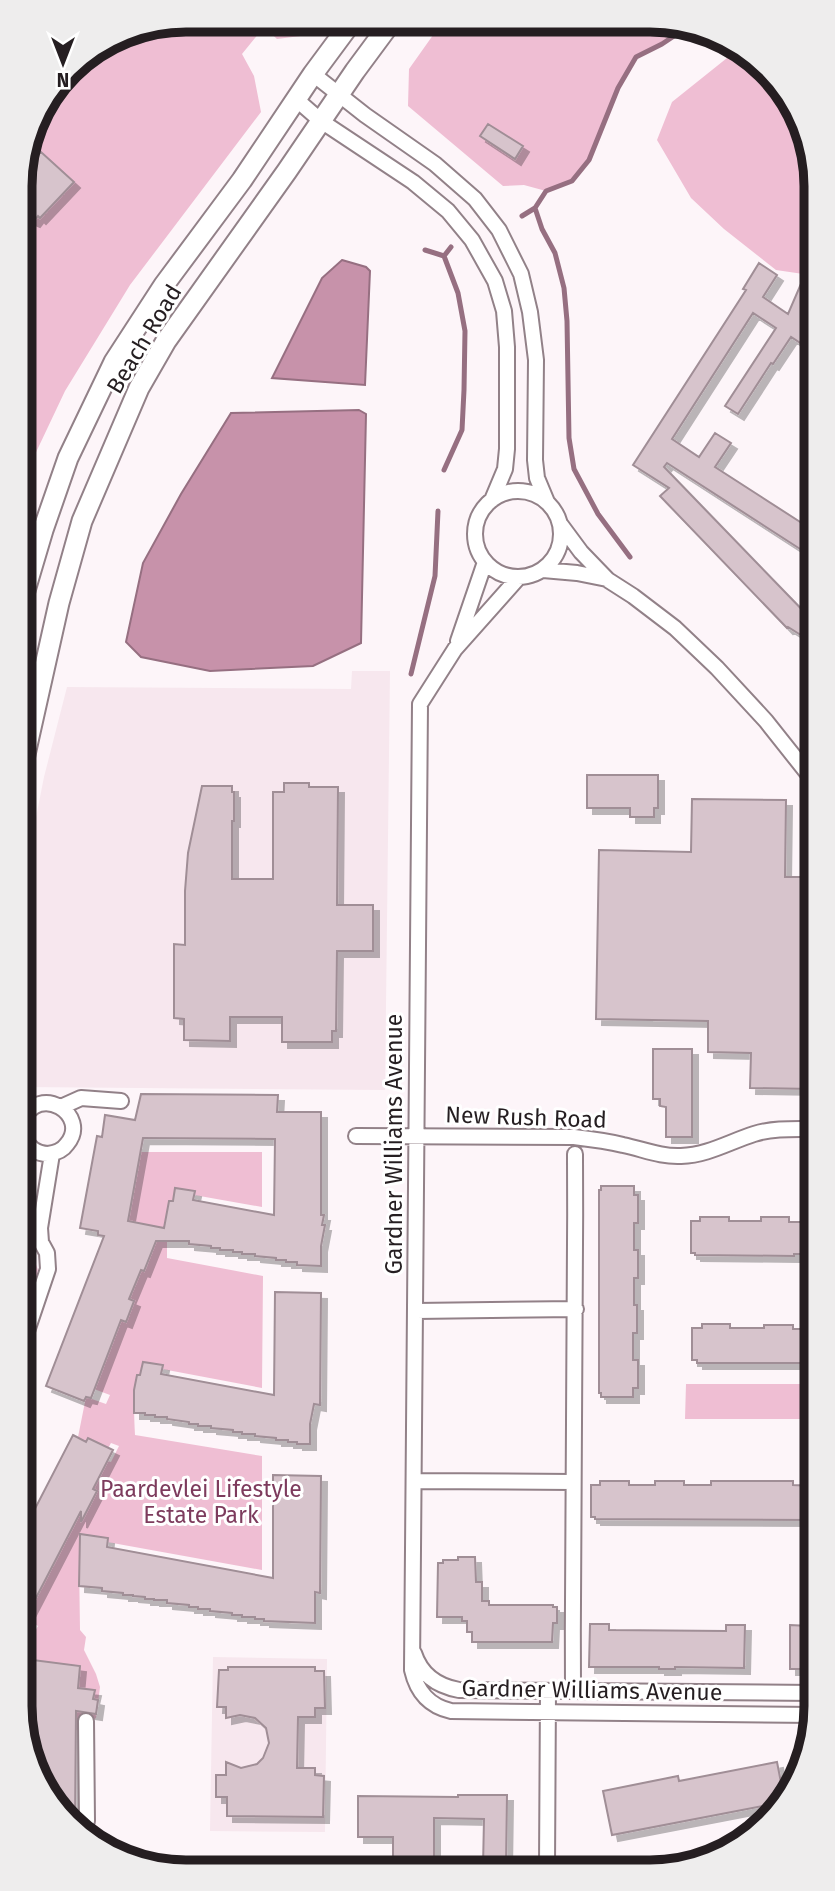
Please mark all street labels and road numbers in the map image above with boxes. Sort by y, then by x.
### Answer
street label: Beach Road [100,279,188,399]
street label: Gardner Williams Avenue [380,1014,408,1274]
street label: New Rush Road [445,1100,607,1134]
street label: Gardner Williams Avenue [461,1674,723,1706]

